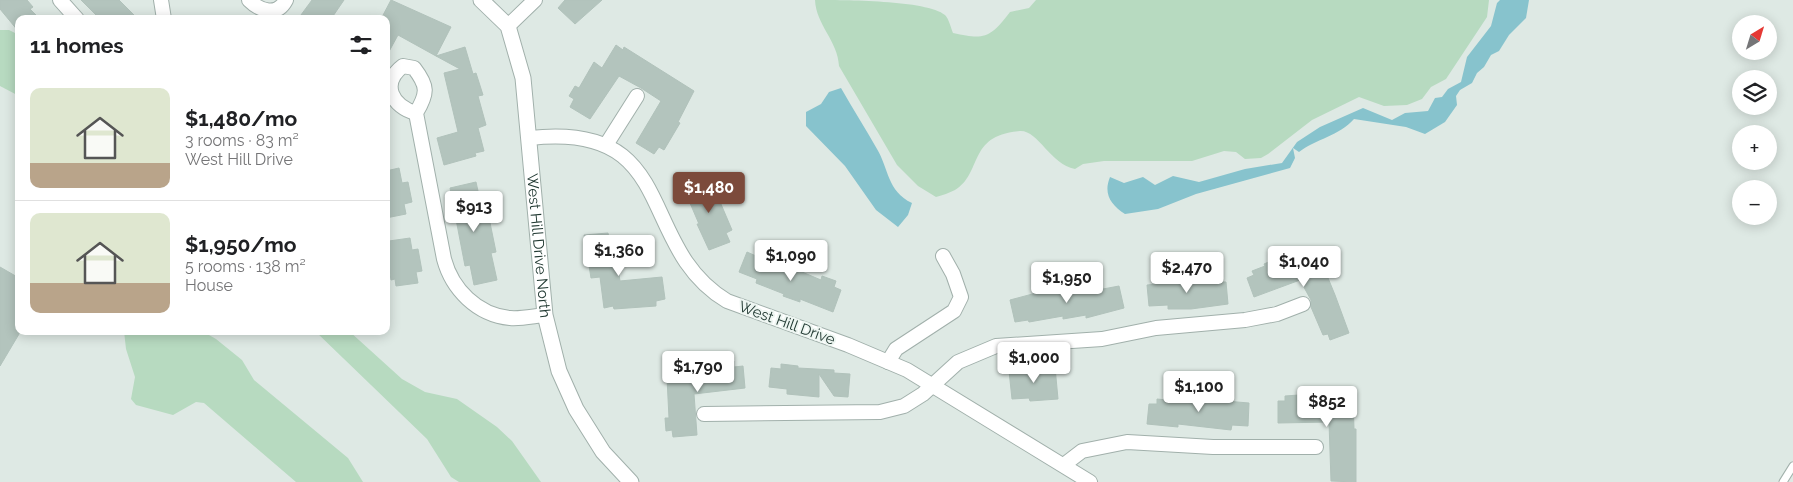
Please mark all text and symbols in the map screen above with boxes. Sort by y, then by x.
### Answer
north arrow [1732,15,1778,60]
map controls [1732,15,1777,225]
icon: filters [347,31,375,59]
text: 11 homes [30,33,124,58]
button: layers [1732,70,1777,115]
text: $1,480/mo [185,106,297,131]
icon: home [70,108,130,168]
button: + [1732,125,1777,170]
text: 3 rooms · 83 m² [185,131,299,150]
text: West Hill Drive [185,150,293,169]
pin: $1,480 [668,172,750,214]
street label: West Hill Drive North [523,173,554,319]
text: $1,480 [684,178,734,197]
button: − [1732,180,1777,225]
pin: $913 [444,190,504,233]
text: $913 [456,197,492,216]
text: $1,950/mo [185,232,297,257]
icon: home [70,233,130,293]
pin: $1,360 [578,234,660,277]
pin: $1,090 [750,240,832,282]
text: $1,360 [594,241,644,260]
text: $1,090 [766,246,816,265]
pin: $1,040 [1263,246,1345,288]
pin: $2,470 [1146,252,1228,294]
text: $1,040 [1279,252,1329,271]
text: 5 rooms · 138 m² [185,257,306,276]
text: $2,470 [1162,258,1212,277]
pin: $1,950 [1026,262,1108,304]
text: $1,950 [1042,268,1092,287]
text: House [185,276,233,295]
street label: West Hill Drive [736,297,838,349]
pin: $1,000 [993,342,1075,384]
text: $1,000 [1008,348,1060,367]
pin: $1,790 [657,350,739,393]
text: $1,790 [673,357,723,376]
pin: $1,100 [1158,370,1240,413]
text: $1,100 [1174,377,1224,396]
pin: $852 [1297,386,1357,428]
text: $852 [1308,392,1346,411]

